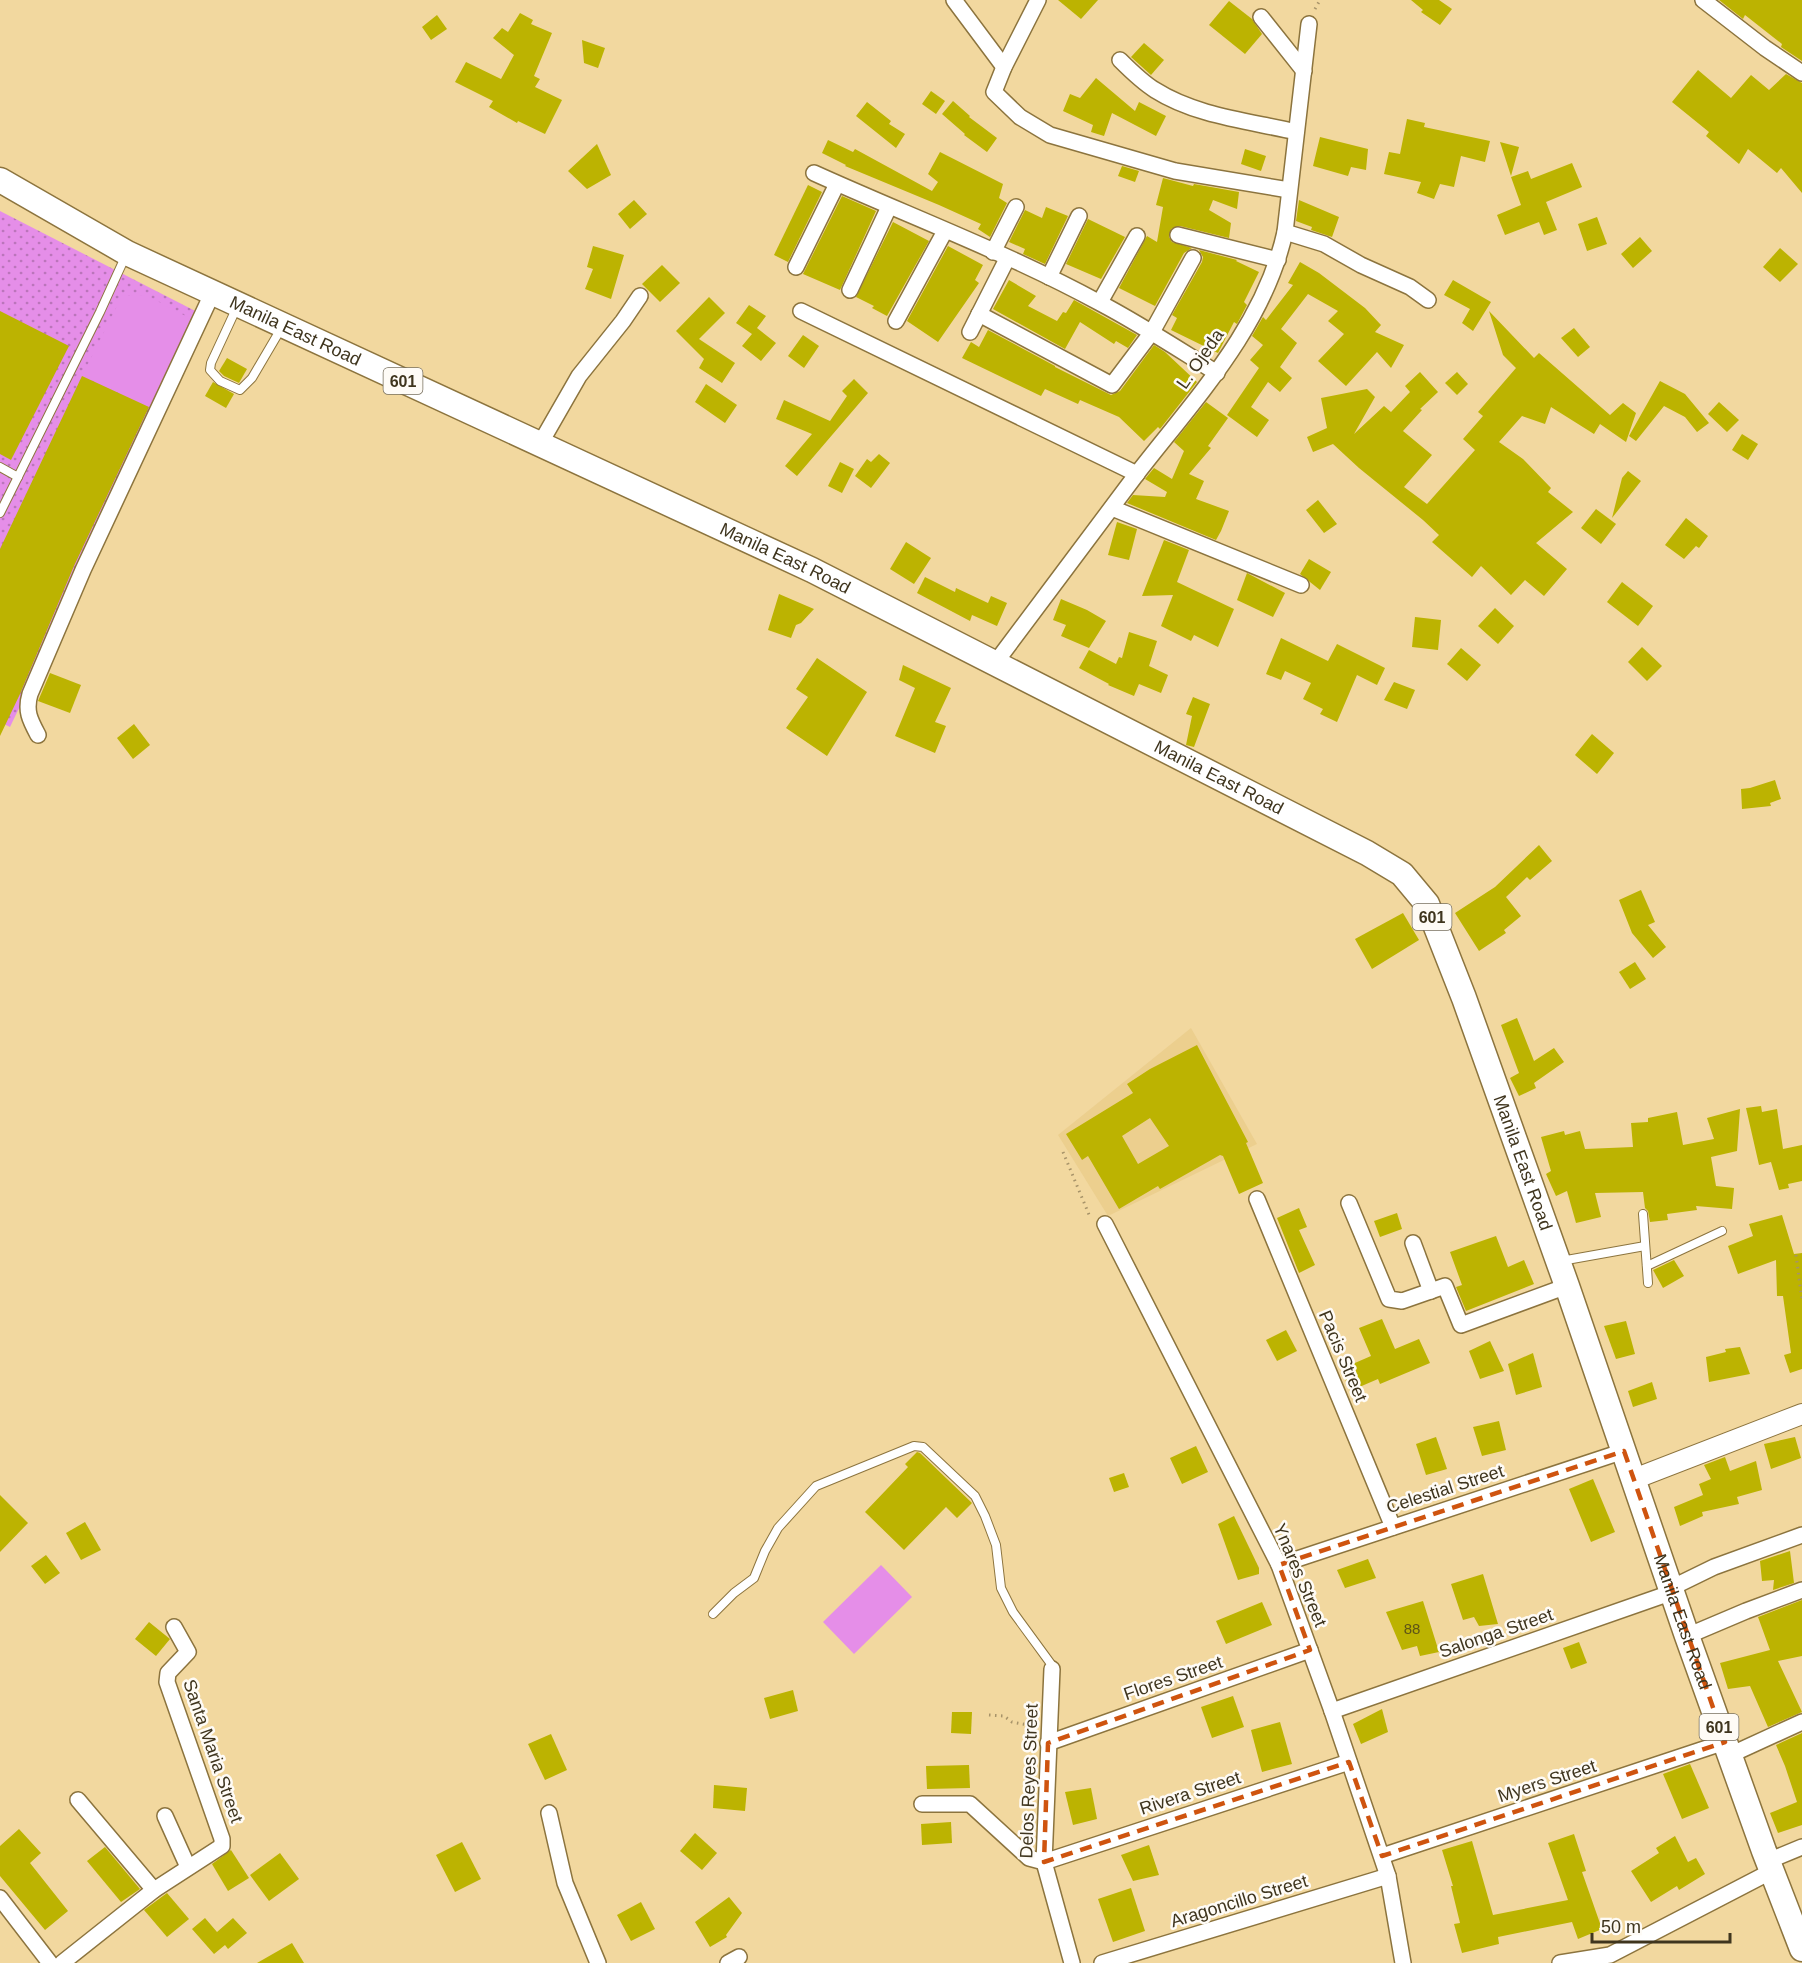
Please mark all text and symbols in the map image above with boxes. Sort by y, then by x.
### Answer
street label: Manila East Road [227,292,364,370]
street label: L. Ojeda [1172,325,1228,393]
road number: 601 [384,368,422,394]
street label: Manila East Road [717,519,854,598]
street label: Manila East Road [1151,736,1287,819]
road number: 601 [1412,904,1452,930]
street label: Manila East Road [1490,1092,1556,1233]
street label: Pacis Street [1315,1307,1371,1405]
street label: Celestial Street [1384,1461,1506,1517]
street label: Ynares Street [1269,1520,1331,1630]
street label: Manila East Road [1650,1551,1715,1692]
street label: Salonga Street [1436,1604,1556,1662]
house number: 88 [1404,1620,1420,1637]
street label: Flores Street [1121,1652,1225,1704]
street label: Santa Maria Street [179,1677,247,1825]
street label: Delos Reyes Street [1016,1703,1042,1859]
road number: 601 [1700,1714,1738,1740]
street label: Myers Street [1495,1756,1599,1806]
street label: Rivera Street [1137,1767,1243,1819]
street label: Aragoncillo Street [1168,1871,1310,1931]
scale bar [1592,1906,1730,1944]
text: 50 m [1601,1917,1641,1937]

